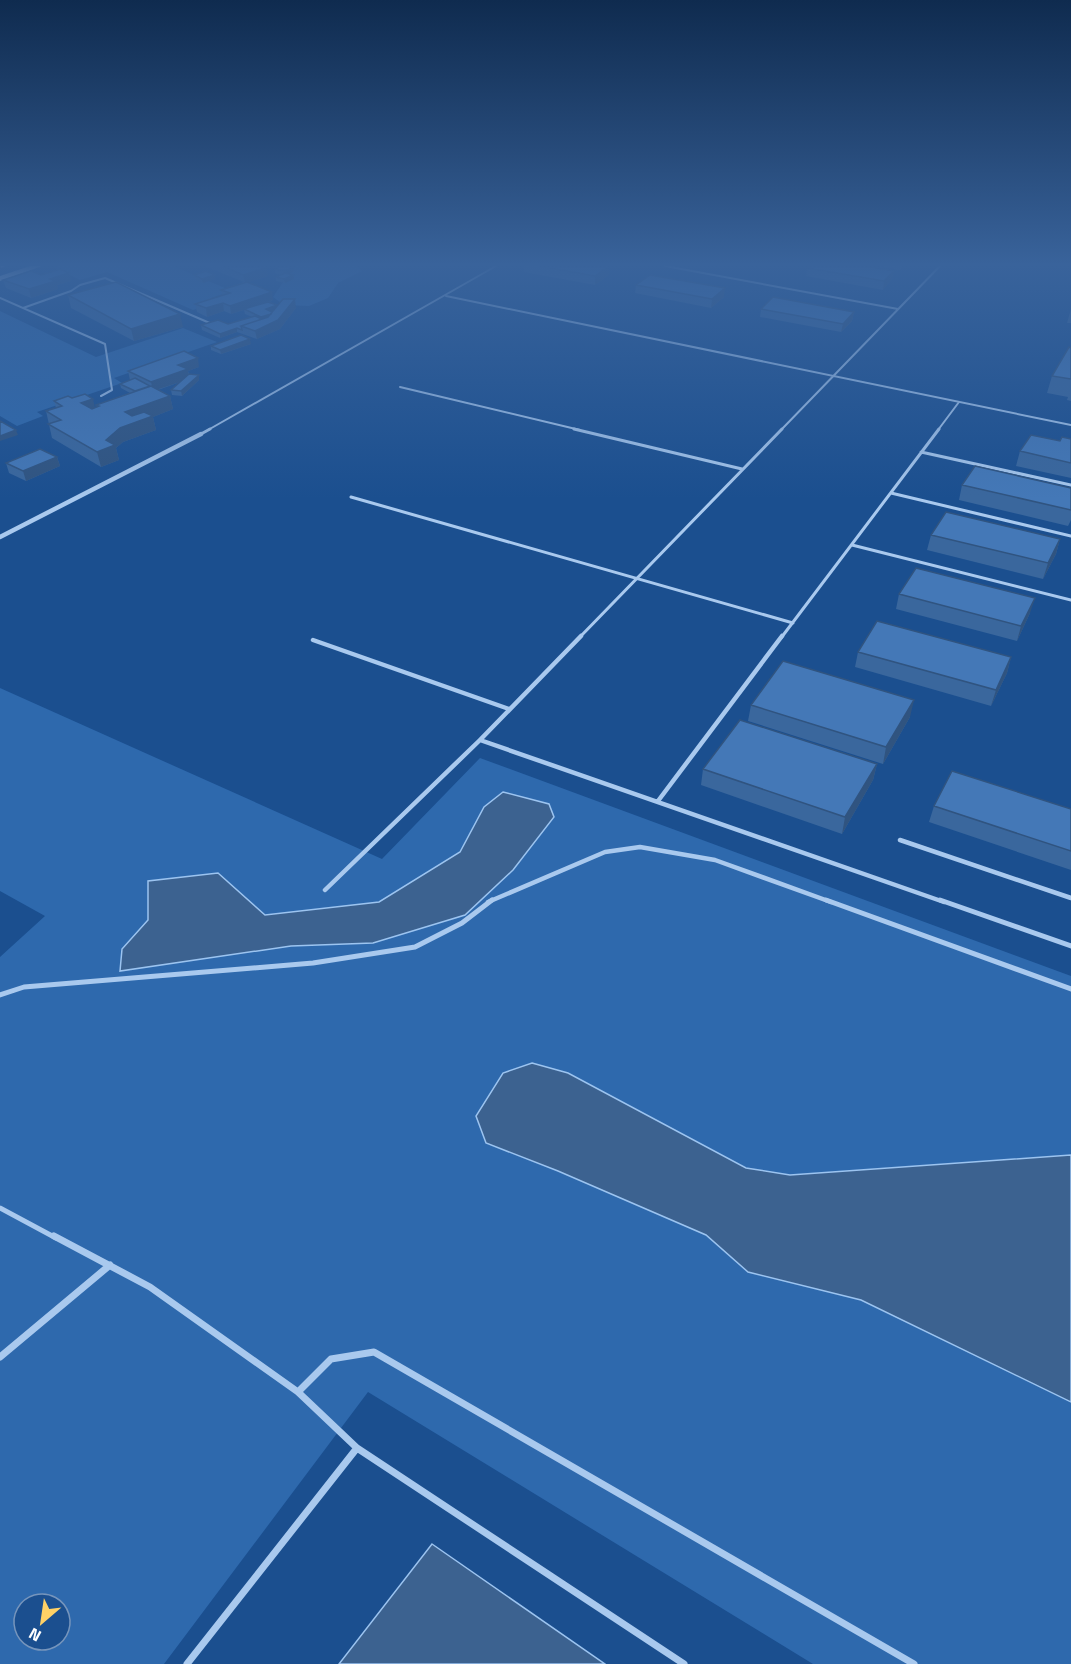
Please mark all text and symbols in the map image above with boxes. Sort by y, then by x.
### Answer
north arrow [12,1592,72,1652]
text: N [24,1622,45,1648]

